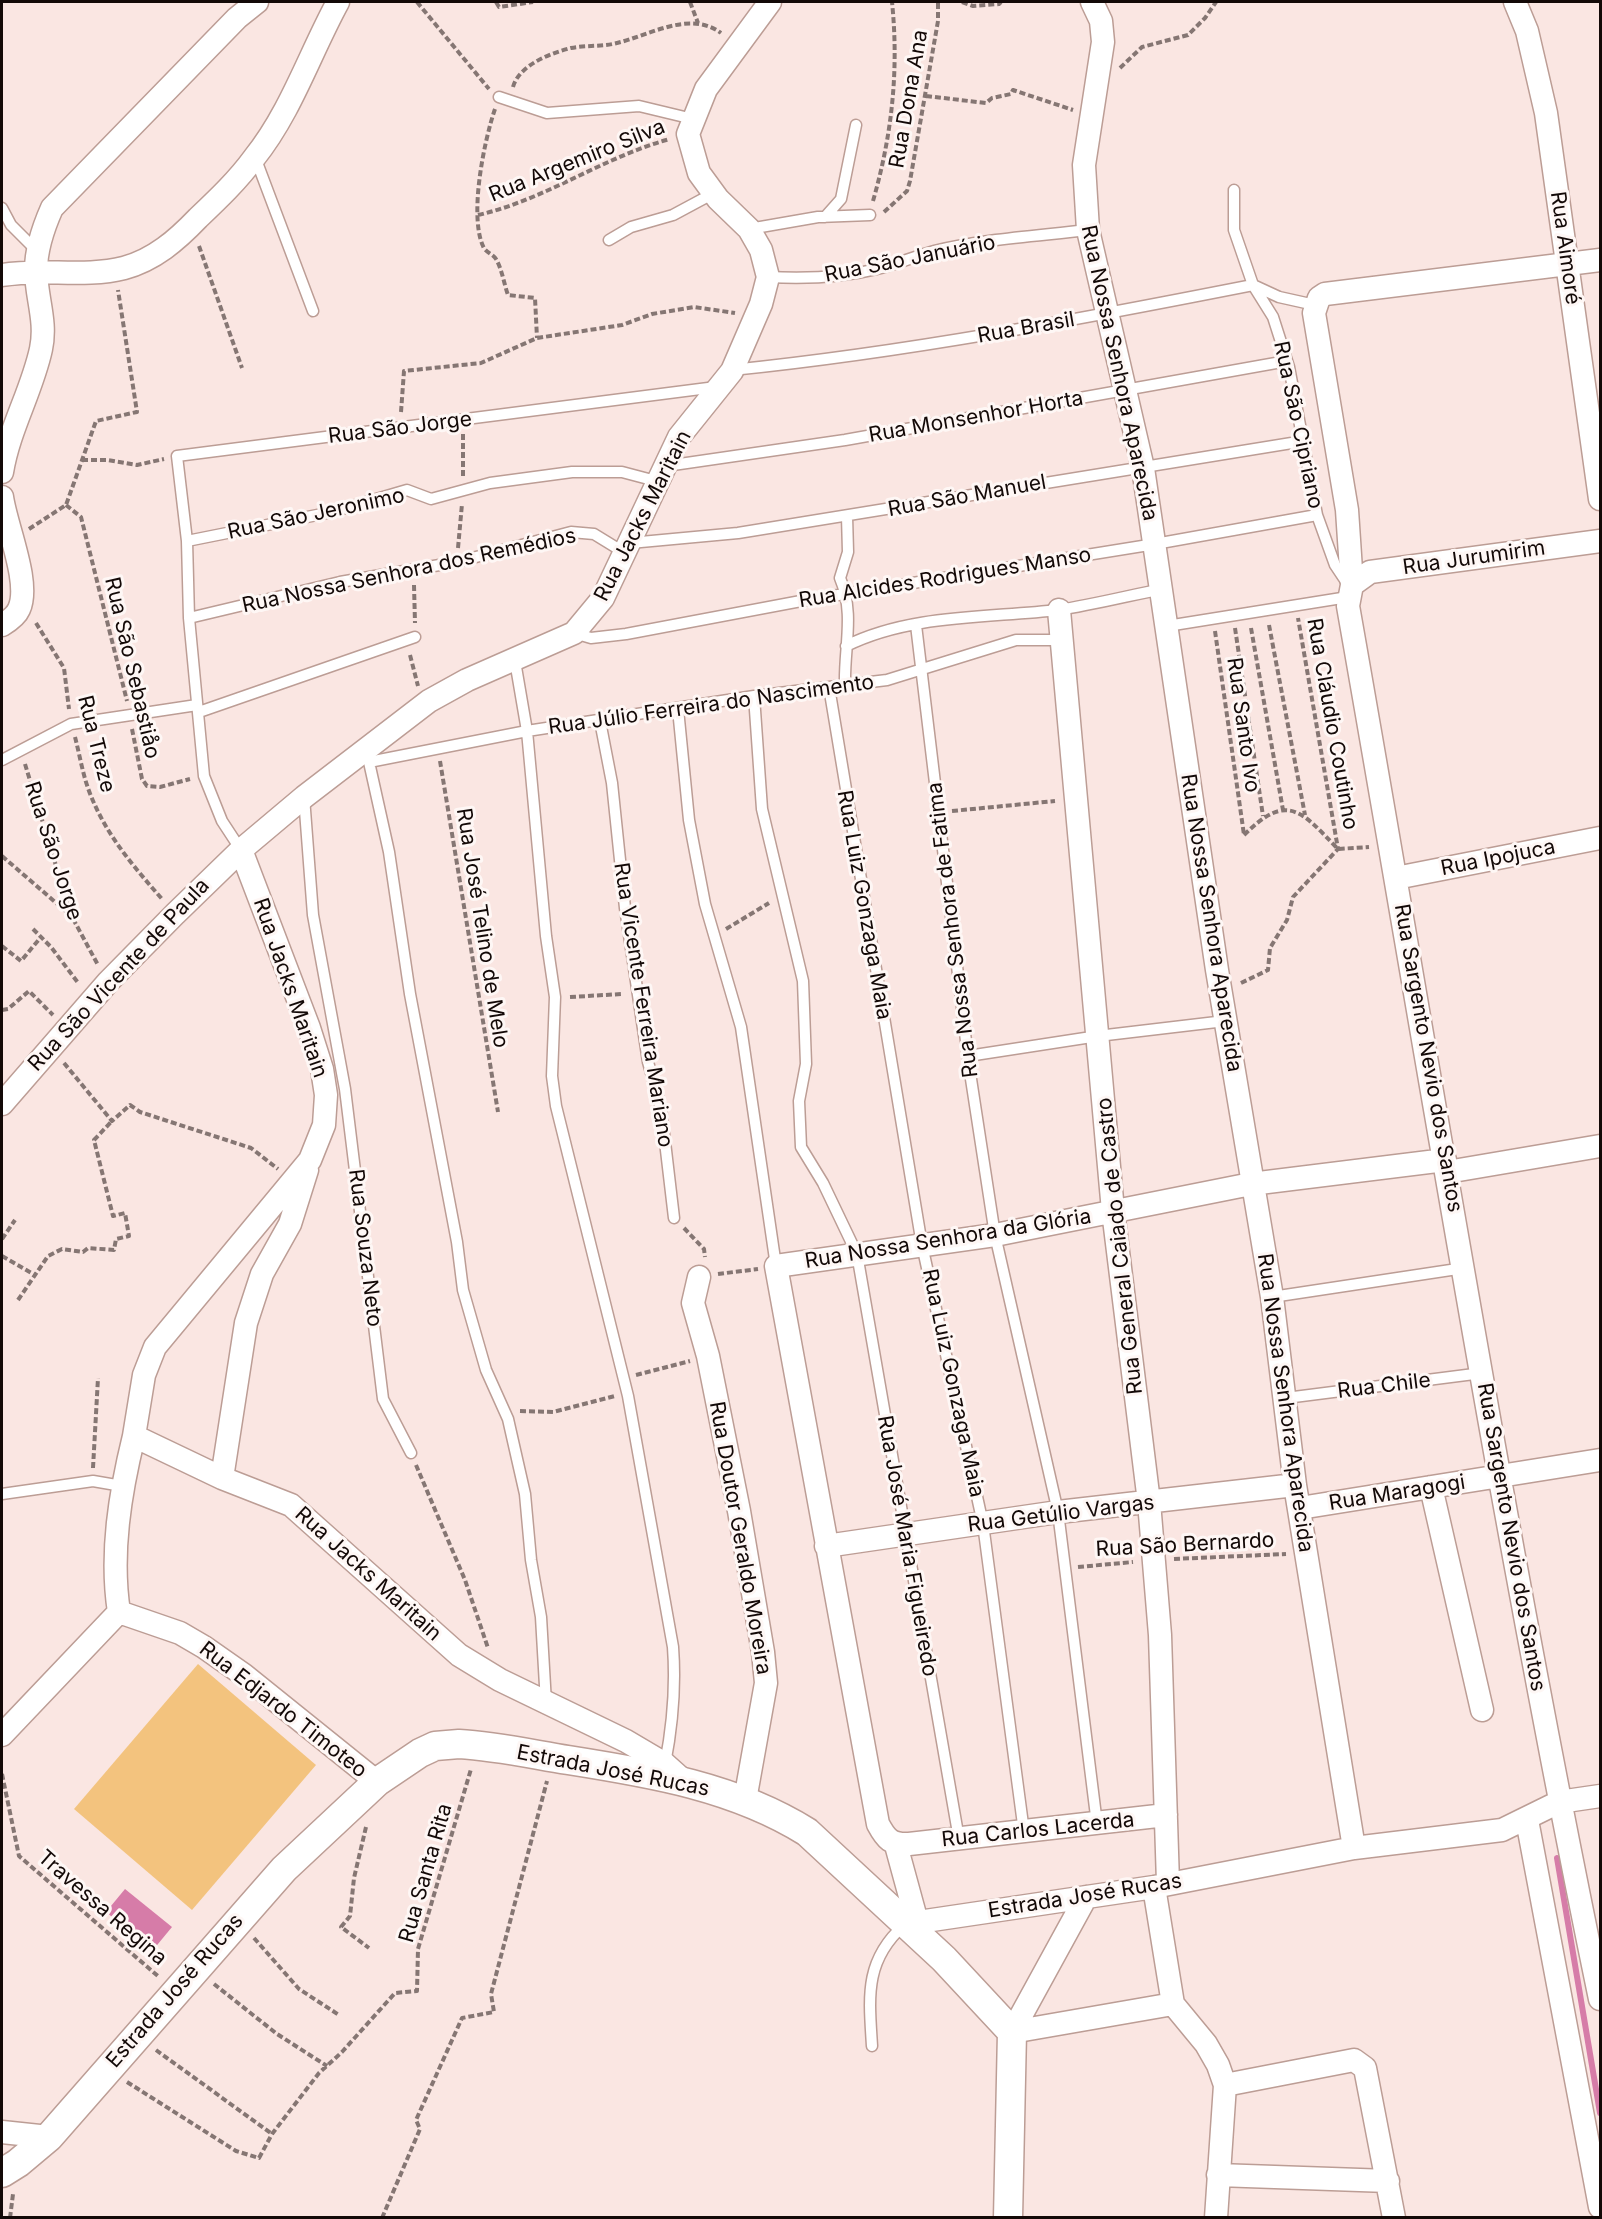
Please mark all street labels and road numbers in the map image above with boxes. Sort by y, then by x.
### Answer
street label: Rua Dona Ana [884,28,934,170]
street label: Rua Argemiro Silva [485,114,669,208]
street label: Rua Aimoré [1545,190,1585,306]
street label: Rua Nossa Senhora Aparecida [1075,223,1163,523]
street label: Rua São Januário [822,230,998,288]
street label: Rua Brasil [975,307,1077,349]
street label: Rua São Cipriano [1268,339,1328,511]
street label: Rua Monsenhor Horta [867,386,1085,448]
street label: Rua São Jorge [327,407,473,449]
street label: Rua Jacks Maritain [589,426,697,606]
street label: Rua São Manuel [886,470,1048,522]
street label: Rua São Jeronimo [225,483,407,545]
street label: Rua Nossa Senhora dos Remédios [240,523,578,619]
street label: Rua Jurumirim [1401,536,1547,580]
street label: Rua Alcides Rodrigues Manso [797,542,1093,614]
street label: Rua São Sebastiåo [99,575,165,761]
street label: Rua Cláudio Coutinho [1301,616,1363,832]
street label: Rua Santo Ivo [1221,656,1265,794]
street label: Rua Júlio Ferreira do Nascimento [547,670,875,740]
street label: Rua Treze [72,693,120,795]
street label: Rua Nossa Senhora Aparecida [1175,772,1247,1074]
street label: Rua São Jorge [19,778,87,924]
street label: Rua Nossa Senhora de Fatima [922,781,984,1079]
street label: Rua Luiz Gonzaga Maia [831,788,897,1022]
street label: Rua José Telino de Melo [451,806,513,1050]
street label: Rua Ipojuca [1439,835,1557,881]
street label: Rua Vicente Ferreira Mariano [608,861,678,1149]
street label: Rua São Vicente de Paula [23,874,215,1076]
street label: Rua Jacks Maritain [247,895,333,1081]
street label: Rua Sargento Nevio dos Santos [1388,902,1468,1214]
street label: Rua General Caiado de Castro [1092,1096,1148,1396]
street label: Rua Souza Neto [343,1168,387,1328]
street label: Rua Nossa Senhora da Glória [803,1204,1093,1274]
street label: Rua Nossa Senhora Aparecida [1252,1252,1318,1554]
street label: Rua Luiz Gonzaga Maia [916,1267,990,1499]
street label: Rua Chile [1336,1368,1432,1404]
street label: Rua Sargento Nevio dos Santos [1471,1381,1551,1693]
street label: Rua Doutor Geraldo Moreira [704,1399,776,1677]
street label: Rua José Maria Figueiredo [872,1414,942,1678]
street label: Rua Maragogi [1327,1470,1467,1516]
street label: Rua Getúlio Vargas [966,1490,1156,1538]
street label: Rua Jacks Maritain [290,1502,446,1646]
street label: Rua São Bernardo [1095,1528,1275,1562]
street label: Rua Edjardo Timoteo [194,1637,372,1783]
street label: Estrada José Rucas [515,1740,711,1802]
street label: Rua Santa Rita [394,1801,458,1945]
street label: Rua Carlos Lacerda [940,1807,1136,1853]
street label: Travessa Regina [32,1845,172,1971]
street label: Estrada José Rucas [986,1868,1184,1924]
street label: Estrada José Rucas [101,1909,249,2073]

